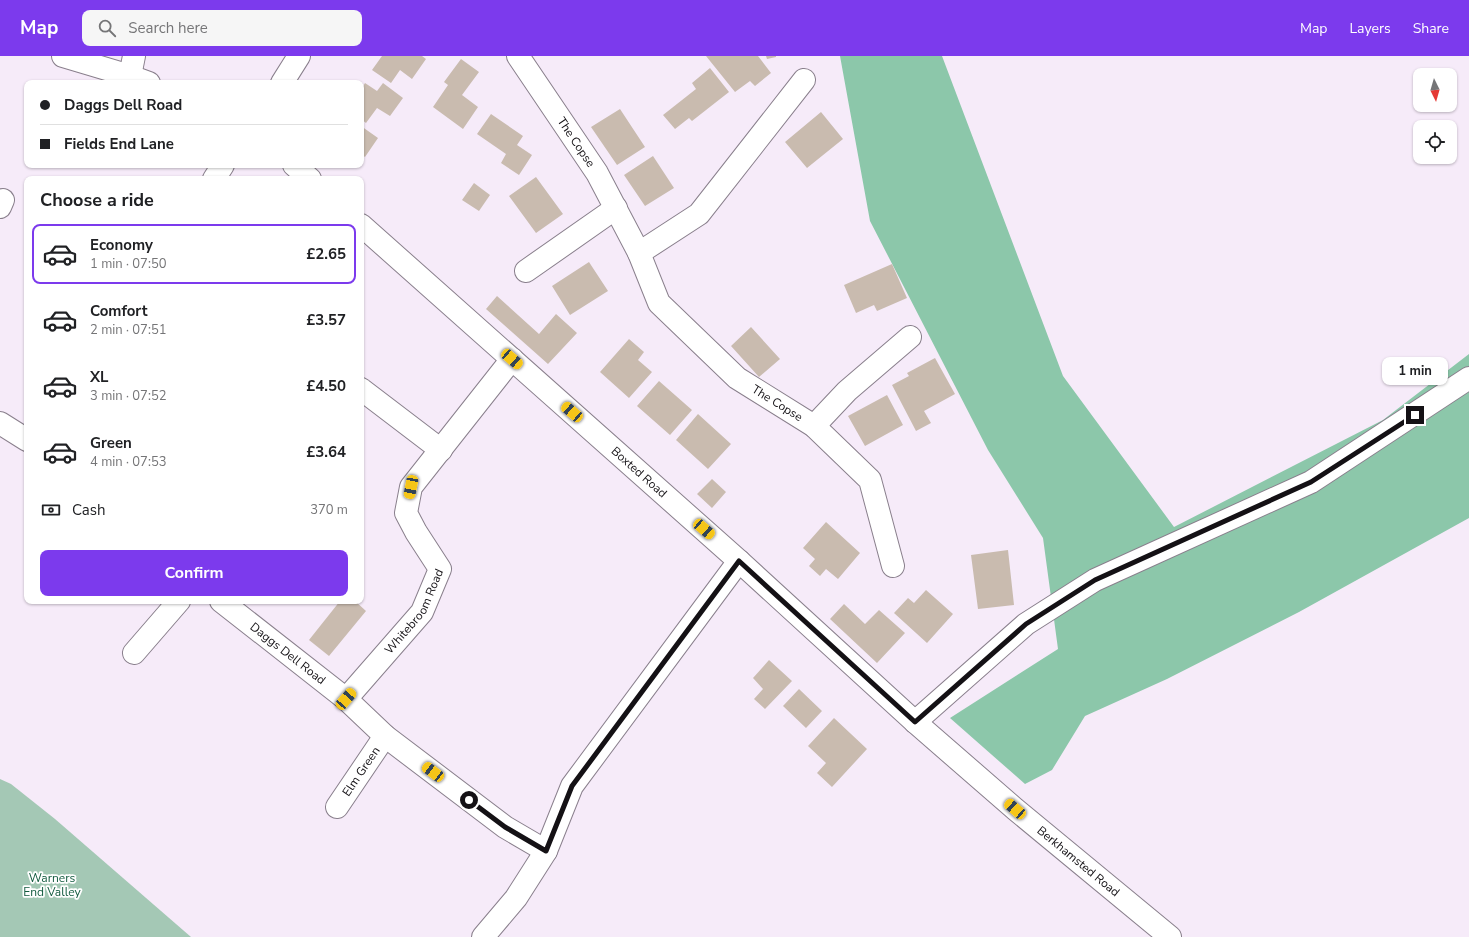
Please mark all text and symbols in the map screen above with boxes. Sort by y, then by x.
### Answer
search box [82,10,362,46]
text: Map [20,15,58,41]
icon: search [96,17,118,39]
text: Search here [128,18,208,38]
text: Map [1300,19,1327,38]
text: Layers [1349,19,1391,38]
text: Share [1413,19,1449,38]
north arrow [1413,68,1457,112]
map controls [1413,68,1457,164]
text: Daggs Dell Road [64,95,182,115]
street label: The Copse [554,114,599,170]
button: locate [1413,120,1457,164]
text: Fields End Lane [64,134,174,154]
text: Choose a ride [40,188,154,212]
text: Economy [90,235,153,255]
icon: car [42,236,78,272]
text: £2.65 [306,244,346,264]
text: 1 min · 07:50 [90,255,166,273]
text: Comfort [90,301,147,321]
icon: car [42,302,78,338]
text: £3.57 [306,310,346,330]
text: 2 min · 07:51 [90,321,166,339]
car [499,347,525,371]
callout: 1 min [1382,357,1448,385]
text: 1 min [1398,362,1432,380]
text: XL [90,367,109,387]
icon: car [42,368,78,404]
text: £4.50 [306,376,346,396]
street label: The Copse [749,381,806,425]
text: 3 min · 07:52 [90,387,166,405]
car [559,400,585,424]
route end [1406,406,1424,424]
text: Green [90,433,132,453]
icon: car [42,434,78,470]
text: £3.64 [306,442,346,462]
street label: Boxted Road [608,443,670,501]
text: 4 min · 07:53 [90,453,166,471]
car [403,474,419,500]
icon: cash [40,499,62,521]
text: Cash [72,500,106,520]
text: 370 m [310,501,348,519]
car [691,517,717,541]
button: Confirm [40,550,348,596]
street label: Whitebroom Road [381,566,447,657]
street label: Daggs Dell Road [247,619,329,688]
car [334,686,358,712]
street label: Elm Green [339,743,384,799]
car [420,760,446,784]
route start [460,791,478,809]
car [1002,797,1028,821]
street label: Berkhamsted Road [1034,822,1123,900]
park label: Warners End Valley [23,870,82,900]

